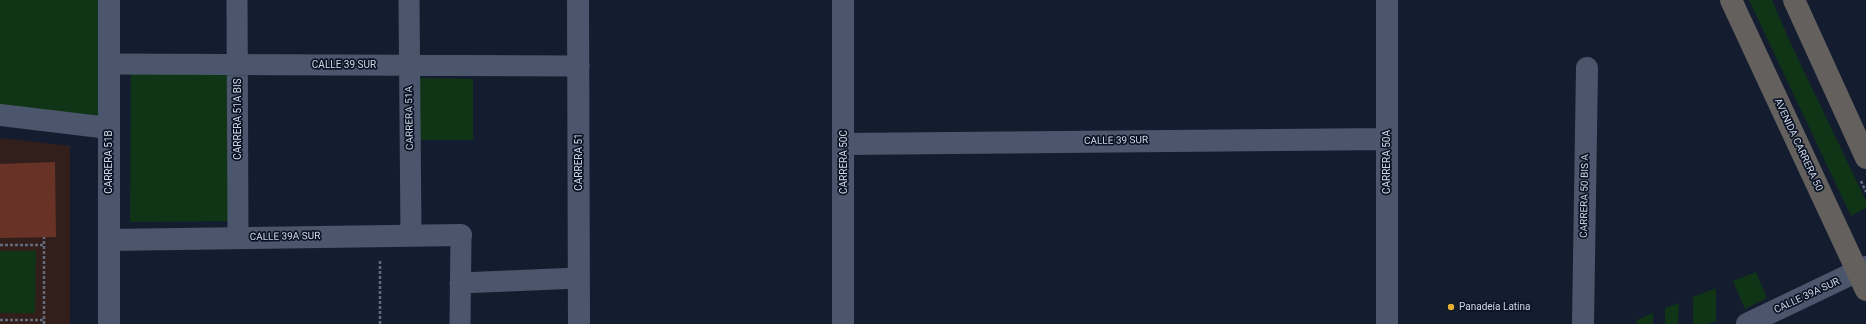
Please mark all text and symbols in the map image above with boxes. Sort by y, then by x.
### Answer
street label: CALLE 39 SUR [312,59,376,71]
street label: CARRERA 51A BIS [232,78,244,160]
street label: CARRERA 51A [403,86,417,150]
street label: AVENIDA CARRERA 50 [1771,97,1825,193]
street label: CARRERA 51B [103,130,115,194]
street label: CARRERA 50C [838,130,850,194]
street label: CARRERA 50A [1381,130,1393,194]
street label: CARRERA 51 [573,133,585,191]
street label: CALLE 39 SUR [1084,134,1148,148]
street label: CARRERA 50 BIS A [1578,154,1592,238]
street label: CALLE 39A SUR [250,230,320,244]
street label: CALLE 39A SUR [1772,276,1842,316]
place label: Panadeía Latina [1459,301,1530,313]
marker: Panadeía Latina [1446,302,1456,312]

